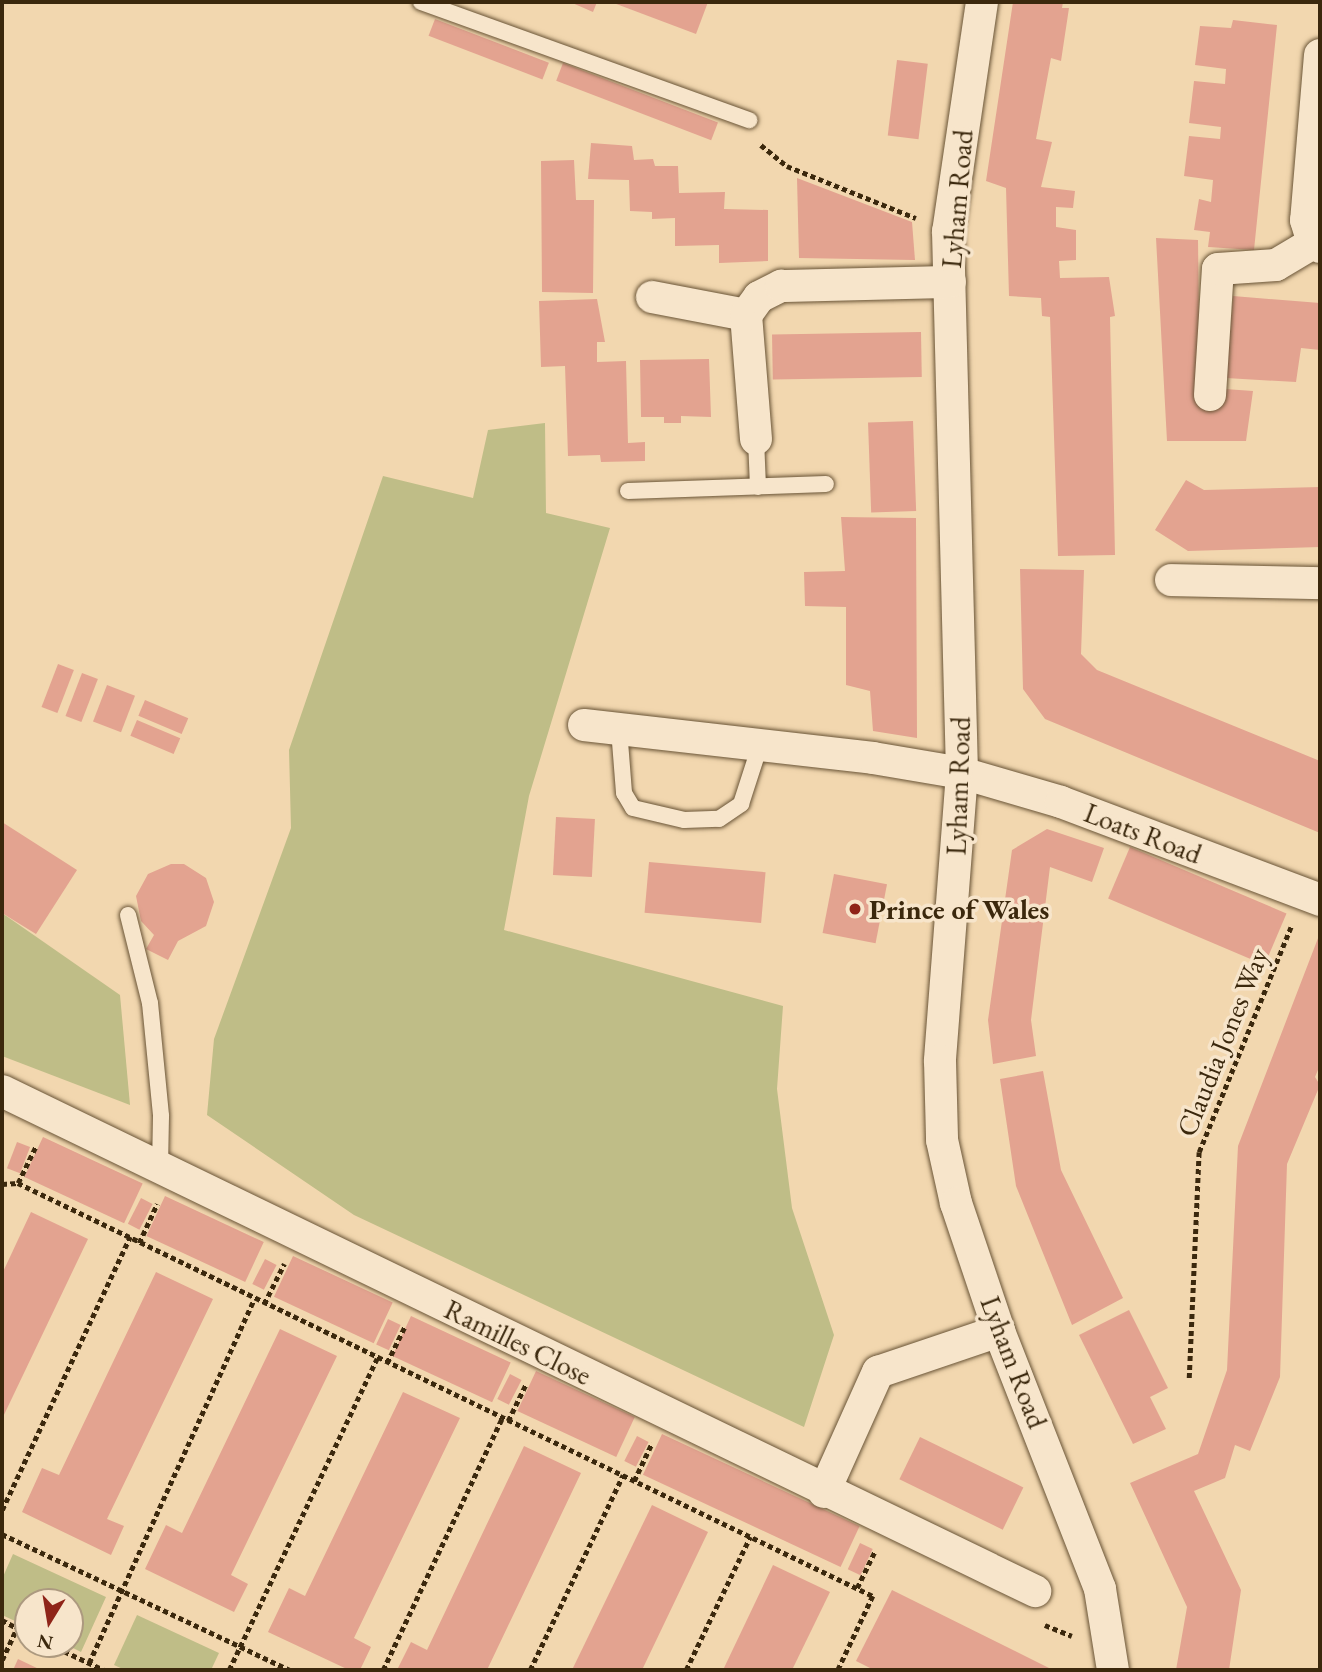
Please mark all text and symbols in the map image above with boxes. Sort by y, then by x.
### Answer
street label: Lyham Road [934,128,980,270]
street label: Lyham Road [939,716,977,856]
street label: Loats Road [1080,795,1206,871]
place label: Prince of Wales [869,892,1049,926]
marker: Prince of Wales [847,901,863,917]
street label: Claudia Jones Way [1169,943,1275,1141]
street label: Lyham Road [973,1291,1055,1433]
street label: Ramilles Close [439,1292,597,1392]
north arrow [14,1588,84,1658]
text: N [35,1628,55,1656]

